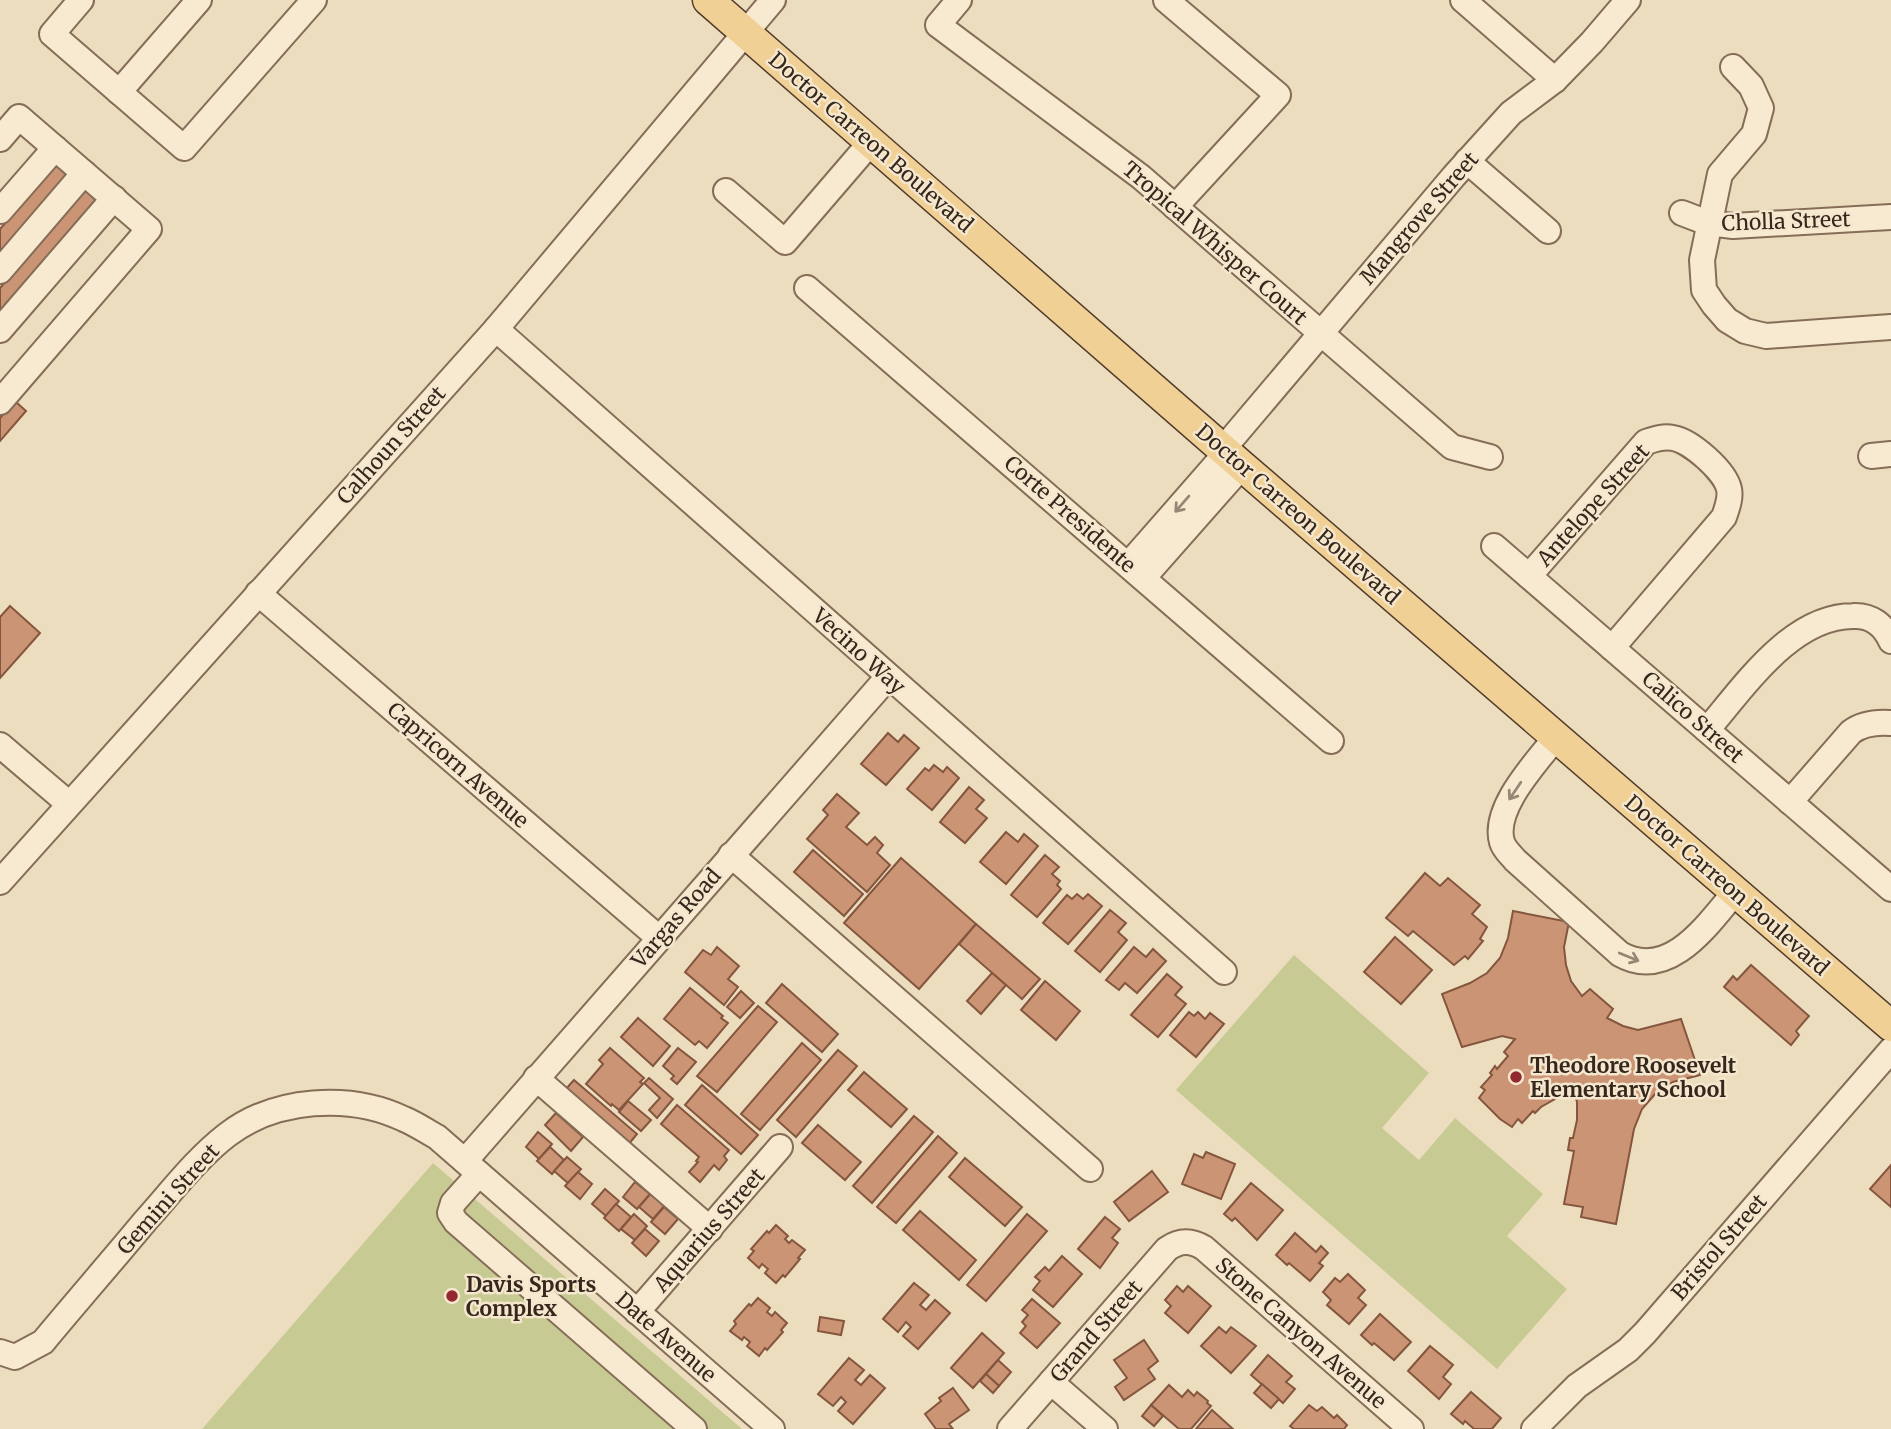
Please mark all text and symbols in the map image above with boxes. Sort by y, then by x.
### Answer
street label: Doctor Carreon Boulevard [763,46,979,238]
street label: Mangrove Street [1354,146,1484,290]
street label: Tropical Whisper Court [1117,155,1313,331]
street label: Cholla Street [1721,205,1851,237]
street label: Calhoun Street [331,380,451,510]
street label: Doctor Carreon Boulevard [1190,418,1406,610]
street label: Antelope Street [1530,438,1655,573]
street label: Corte Presidente [999,450,1141,578]
one-way arrow [1174,494,1190,512]
street label: Vecino Way [806,602,912,700]
street label: Calico Street [1637,665,1749,769]
street label: Capricorn Avenue [382,696,534,834]
one-way arrow [1508,781,1522,800]
street label: Doctor Carreon Boulevard [1619,789,1835,981]
street label: Vargas Road [625,862,727,974]
one-way arrow [1618,951,1639,964]
place label: Theodore Roosevelt Elementary School [1530,1052,1737,1103]
marker: Theodore Roosevelt Elementary School [1508,1069,1524,1085]
street label: Gemini Street [111,1138,225,1260]
street label: Aquarius Street [647,1162,770,1298]
street label: Bristol Street [1666,1188,1772,1306]
street label: Stone Canyon Avenue [1210,1251,1392,1415]
place label: Davis Sports Complex [466,1271,597,1322]
street label: Grand Street [1044,1274,1148,1388]
street label: Date Avenue [610,1286,722,1388]
marker: Davis Sports Complex [444,1288,460,1304]

